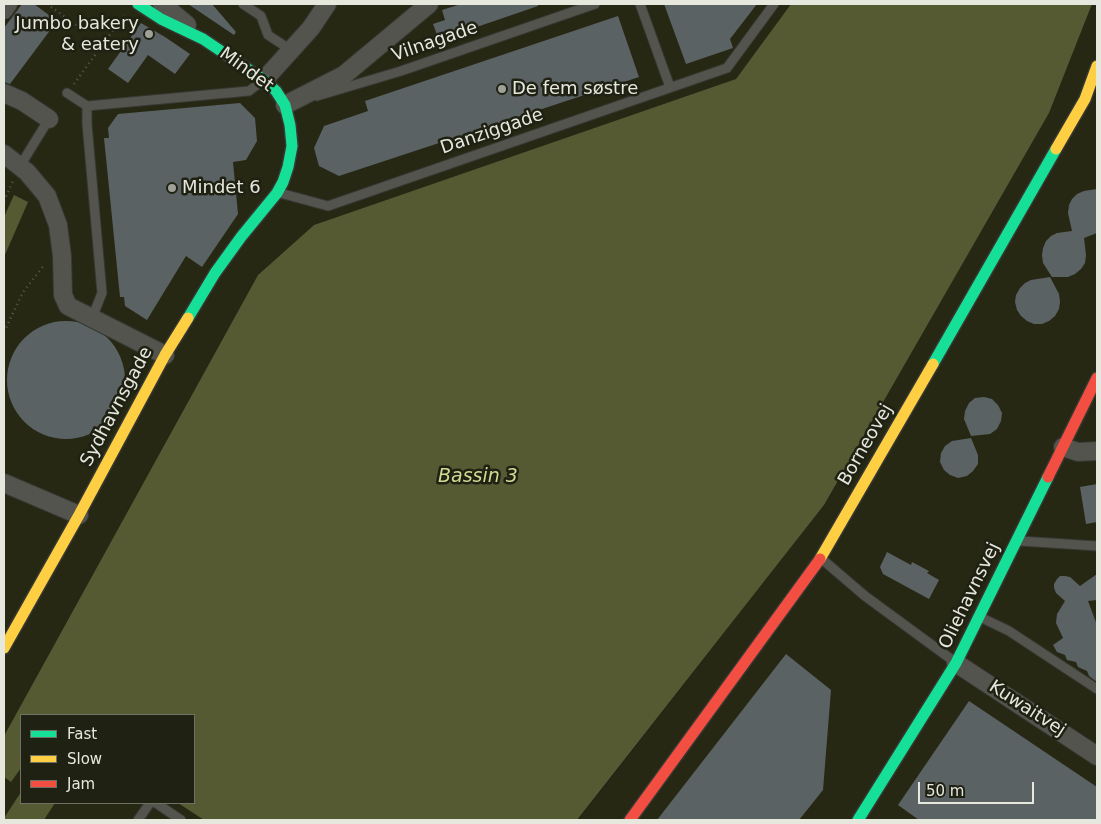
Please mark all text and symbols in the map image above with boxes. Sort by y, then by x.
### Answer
place label: Jumbo bakery & eatery [15,13,139,56]
street label: Vilnagade [389,17,481,67]
marker: Jumbo bakery & eatery [143,28,155,40]
street label: Mindet [215,43,277,97]
place label: De fem søstre [512,78,638,100]
marker: De fem søstre [496,83,508,95]
street label: Danziggade [438,104,546,160]
place label: Mindet 6 [182,177,261,199]
marker: Mindet 6 [166,182,178,194]
street label: Sydhavnsgade [76,344,158,470]
street label: Borneovej [834,400,898,490]
water label: Bassin 3 [438,466,518,488]
street label: Oliehavnsvej [935,539,1005,653]
street label: Kuwaitvej [985,676,1069,742]
legend [20,714,195,804]
text: Fast [67,725,97,743]
text: Slow [67,750,102,768]
scale bar [921,772,1037,804]
text: Jam [67,775,95,793]
text: 50 m [926,782,964,800]

